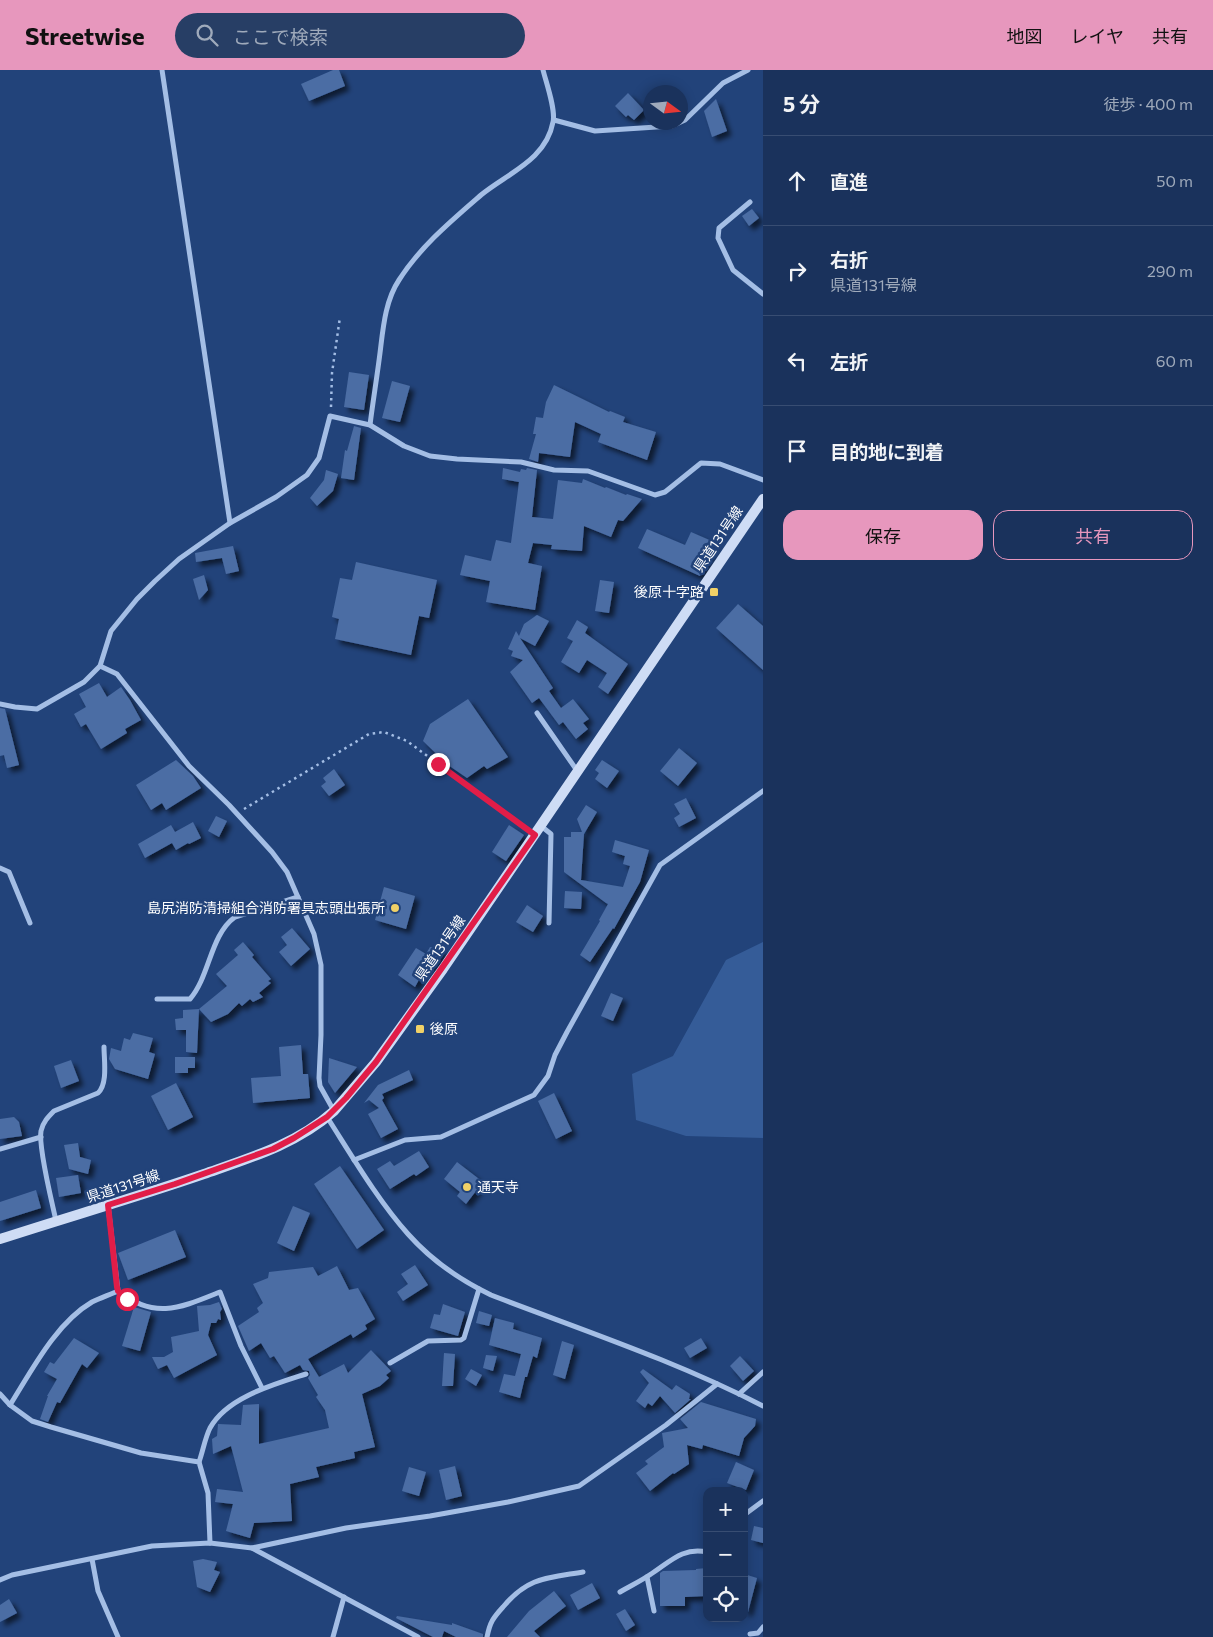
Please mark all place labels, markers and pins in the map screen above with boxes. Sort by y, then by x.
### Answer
place label: 後原十字路 [634,583,704,600]
marker: 後原十字路 [708,586,720,598]
place label: 島尻消防清掃組合消防署具志頭出張所 [147,899,385,916]
marker: 島尻消防清掃組合消防署具志頭出張所 [389,902,401,914]
place label: 後原 [430,1020,458,1037]
marker: 後原 [414,1023,426,1035]
place label: 通天寺 [477,1178,519,1195]
marker: 通天寺 [461,1181,473,1193]

